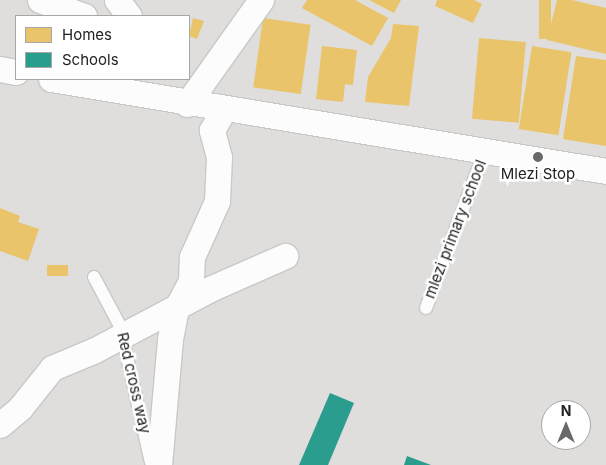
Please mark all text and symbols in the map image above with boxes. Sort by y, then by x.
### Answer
legend [15,15,190,80]
text: Homes [62,25,112,44]
text: Schools [62,50,119,69]
marker: Mlezi Stop [532,151,544,163]
street label: mlezi primary school [420,157,490,301]
place label: Mlezi Stop [501,165,575,183]
street label: Red cross way [114,331,154,435]
north arrow [541,400,591,450]
text: N [561,402,571,419]

